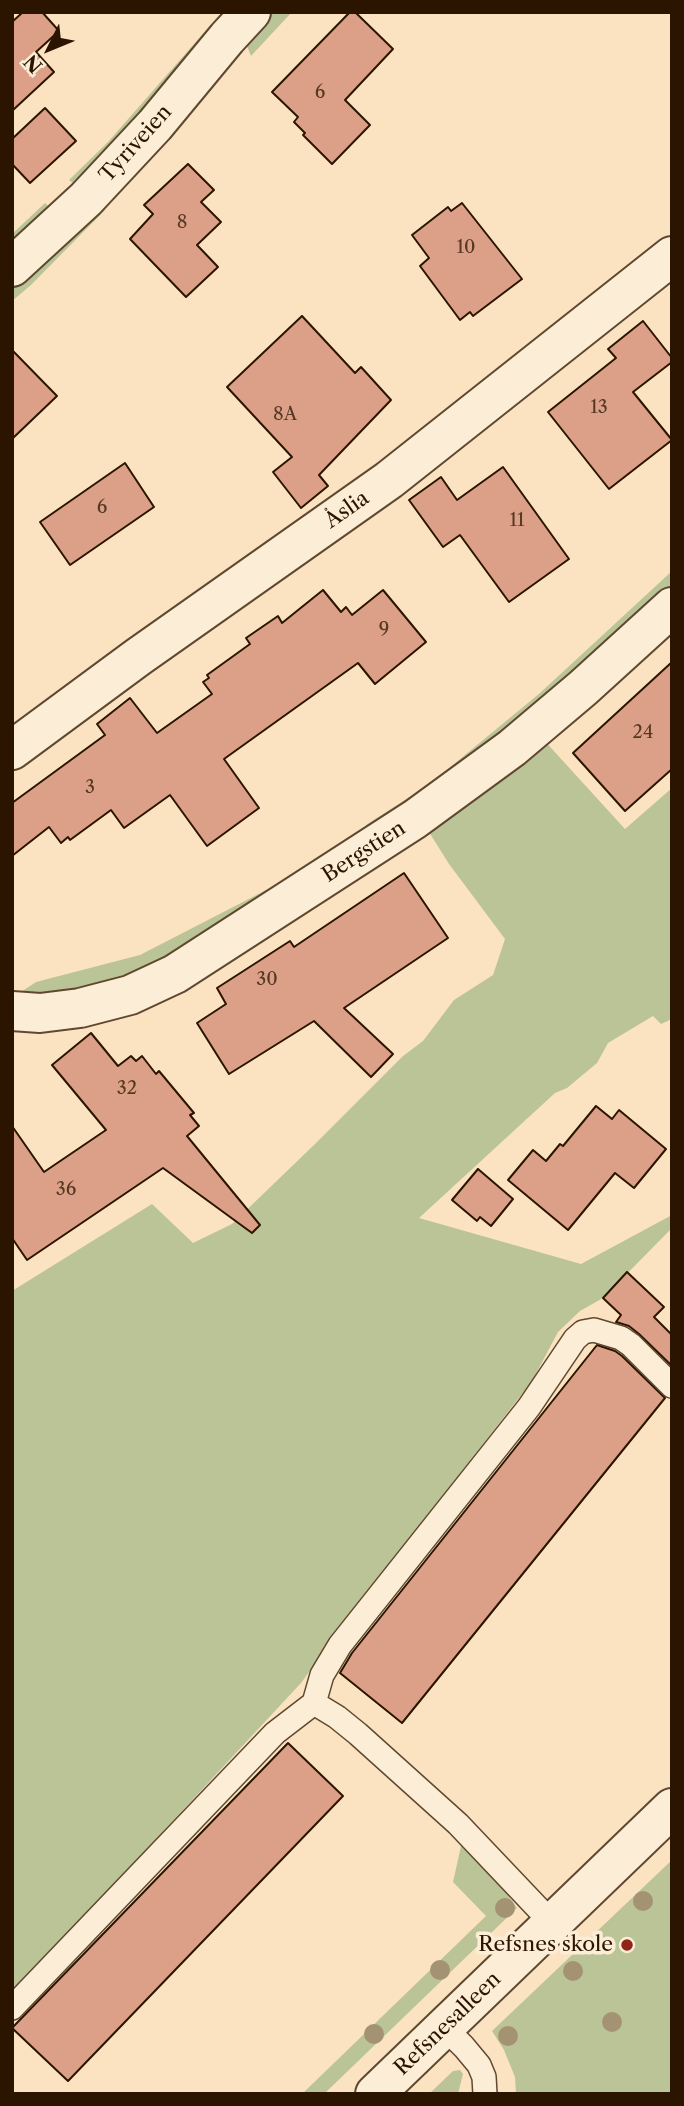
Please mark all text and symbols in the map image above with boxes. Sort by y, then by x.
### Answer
north arrow [14,14,84,84]
text: N [19,50,47,78]
house number: 6 [315,82,325,104]
street label: Tyriveien [95,100,177,188]
house number: 8 [177,212,187,234]
house number: 10 [457,237,475,259]
house number: 13 [590,397,608,419]
house number: 8A [273,404,297,426]
street label: Åslia [320,486,374,534]
house number: 6 [97,497,107,519]
house number: 11 [509,510,525,532]
house number: 9 [379,619,389,641]
house number: 24 [633,722,653,744]
house number: 3 [85,777,95,799]
street label: Bergstien [318,816,410,888]
house number: 30 [256,969,278,991]
house number: 32 [117,1078,137,1100]
house number: 36 [56,1179,76,1201]
place label: Refsnes skole [478,1932,613,1958]
marker: Refsnes skole [619,1937,635,1953]
street label: Refsnesalleen [390,1967,506,2081]

